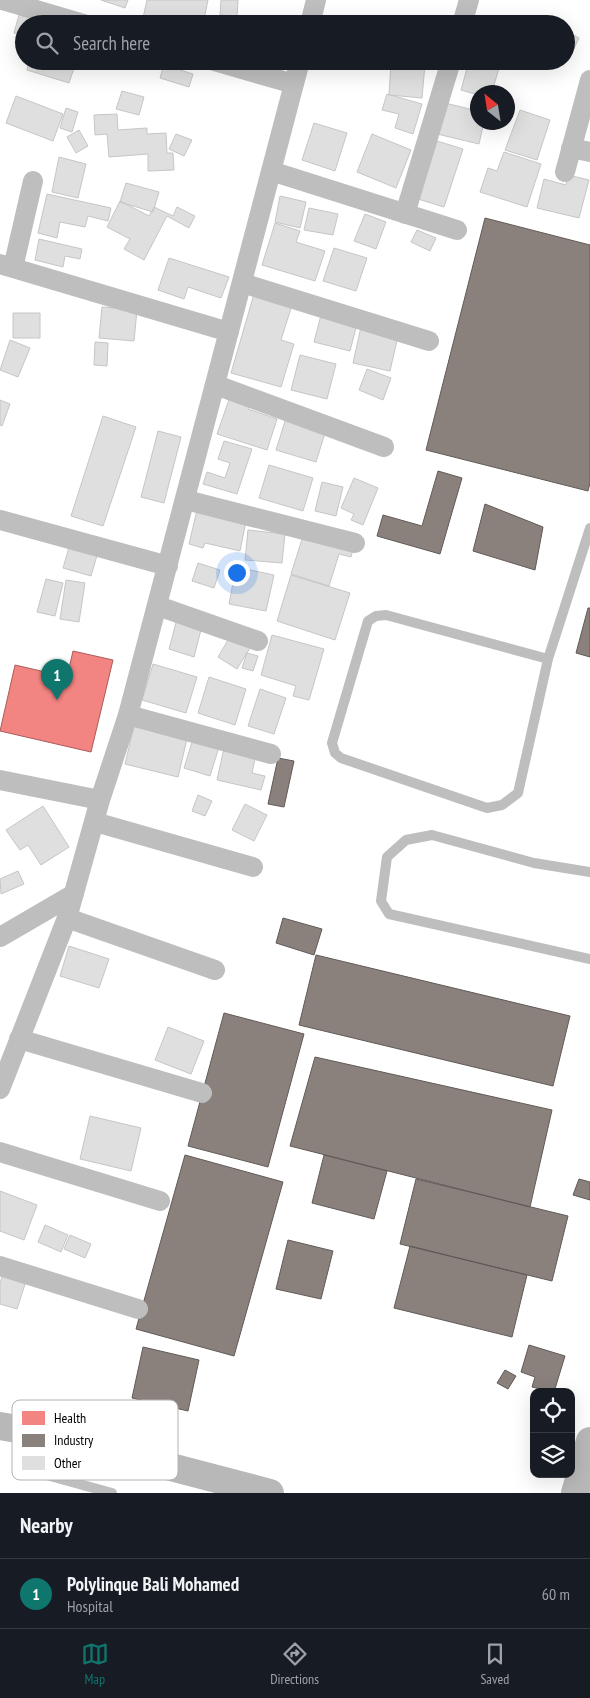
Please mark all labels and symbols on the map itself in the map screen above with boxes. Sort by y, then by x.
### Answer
north arrow [470,85,515,130]
your location [224,560,250,586]
pin: 1 [41,659,73,700]
legend [12,1400,178,1480]
text: Health [54,1409,86,1427]
text: Industry [54,1431,94,1449]
text: Other [54,1454,81,1472]

